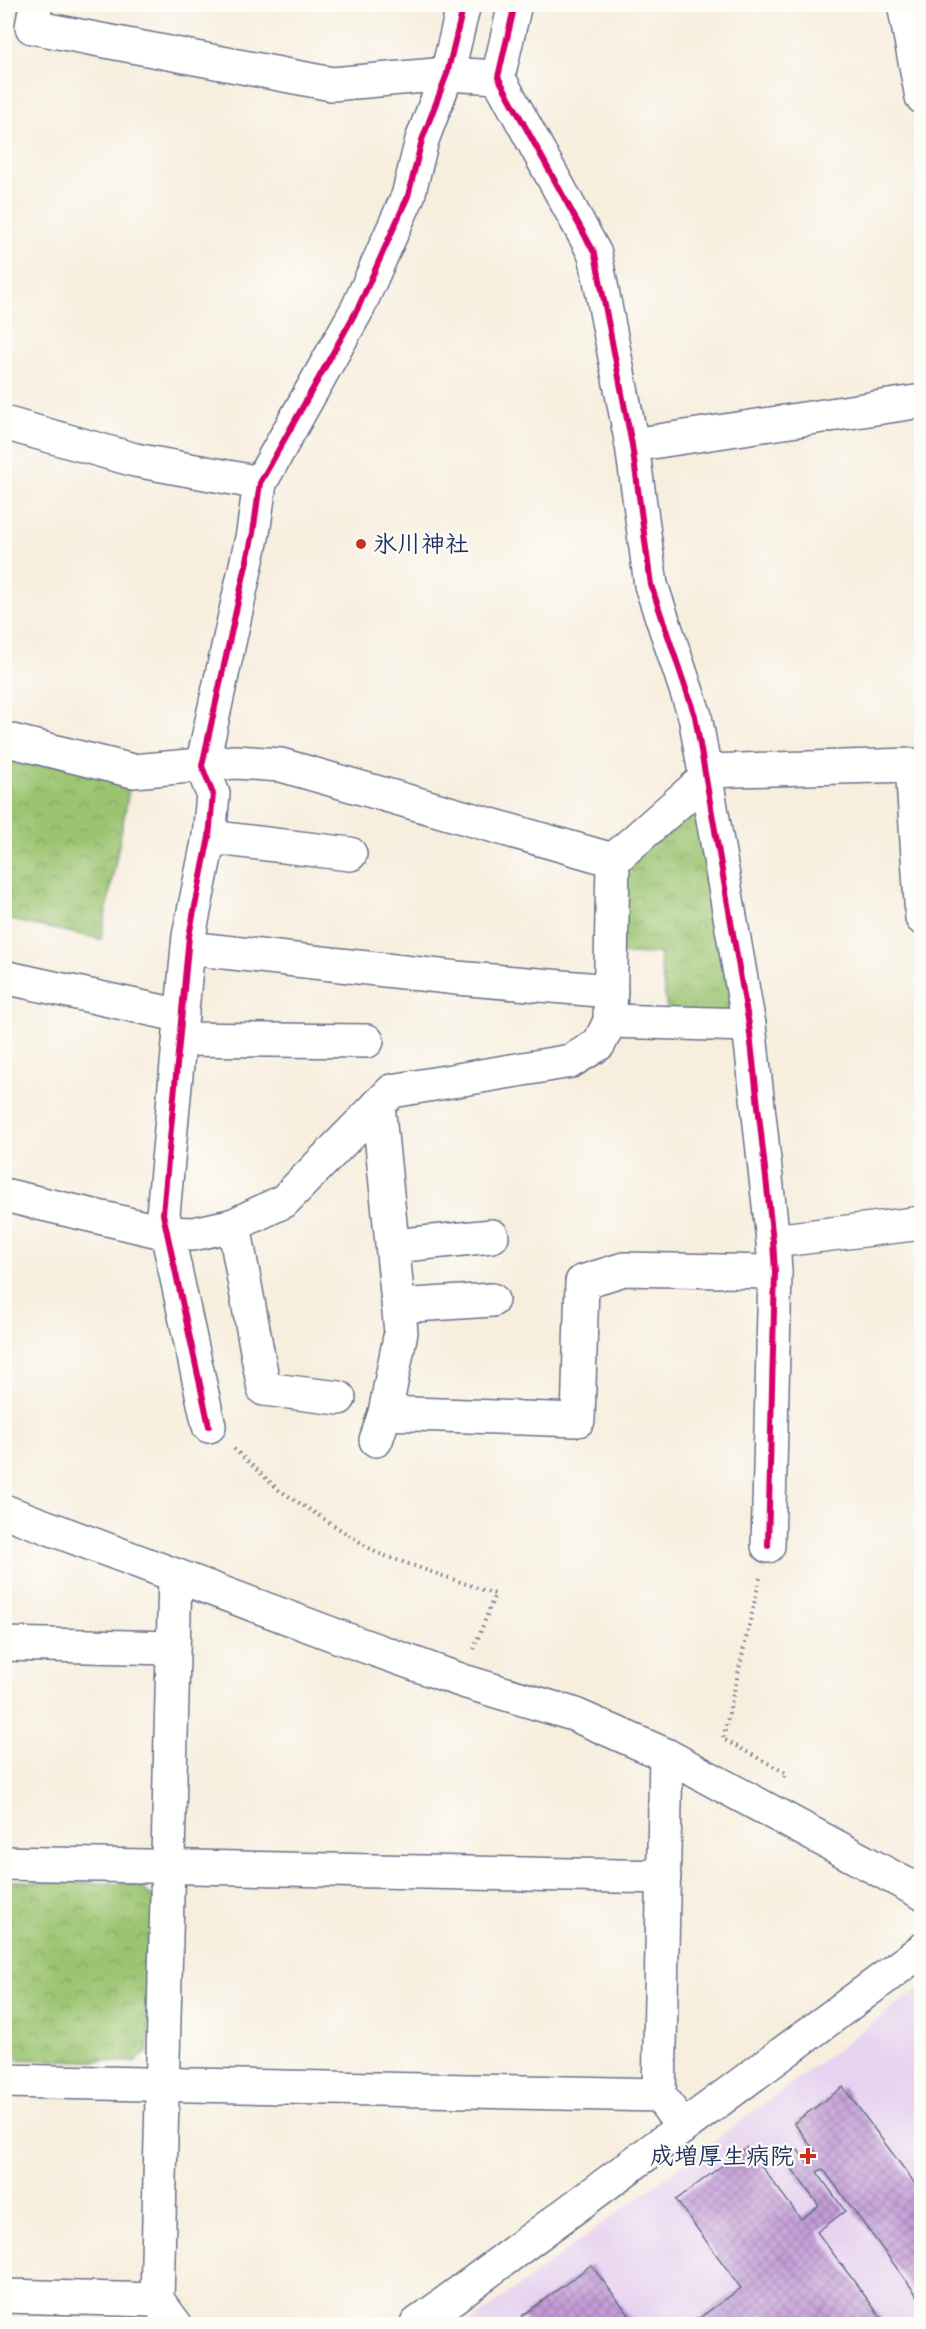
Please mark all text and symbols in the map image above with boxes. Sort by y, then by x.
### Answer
place label: 氷川神社 [373,529,469,564]
marker: 氷川神社 [354,537,368,551]
place label: 成増厚生病院 [650,2141,794,2176]
marker: 成増厚生病院 [799,2147,817,2165]

